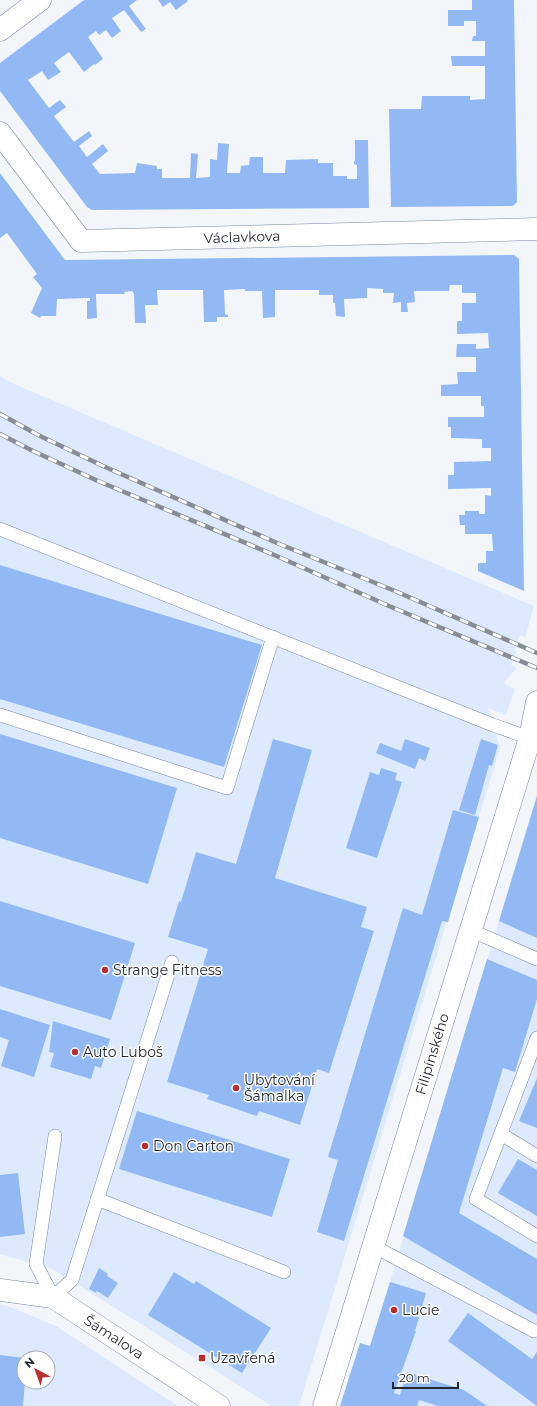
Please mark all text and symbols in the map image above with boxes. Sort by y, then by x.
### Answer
street label: Václavkova [203,227,281,247]
place label: Strange Fitness [113,961,222,979]
marker: Strange Fitness [100,965,110,975]
street label: Filipínského [411,1011,453,1097]
place label: Auto Luboš [83,1043,163,1061]
marker: Auto Luboš [70,1047,80,1057]
place label: Ubytování Šámalka [244,1071,316,1105]
marker: Ubytování Šámalka [231,1083,241,1093]
place label: Don Carton [153,1137,234,1155]
marker: Don Carton [140,1141,150,1151]
place label: Lucie [402,1301,440,1319]
marker: Lucie [389,1305,399,1315]
street label: Šámalova [81,1311,147,1363]
place label: Uzavřená [210,1349,276,1367]
north arrow [16,1350,56,1390]
marker: Uzavřená [197,1353,207,1363]
text: N [21,1354,37,1371]
scale bar [393,1364,458,1390]
text: 20 m [399,1370,430,1385]

